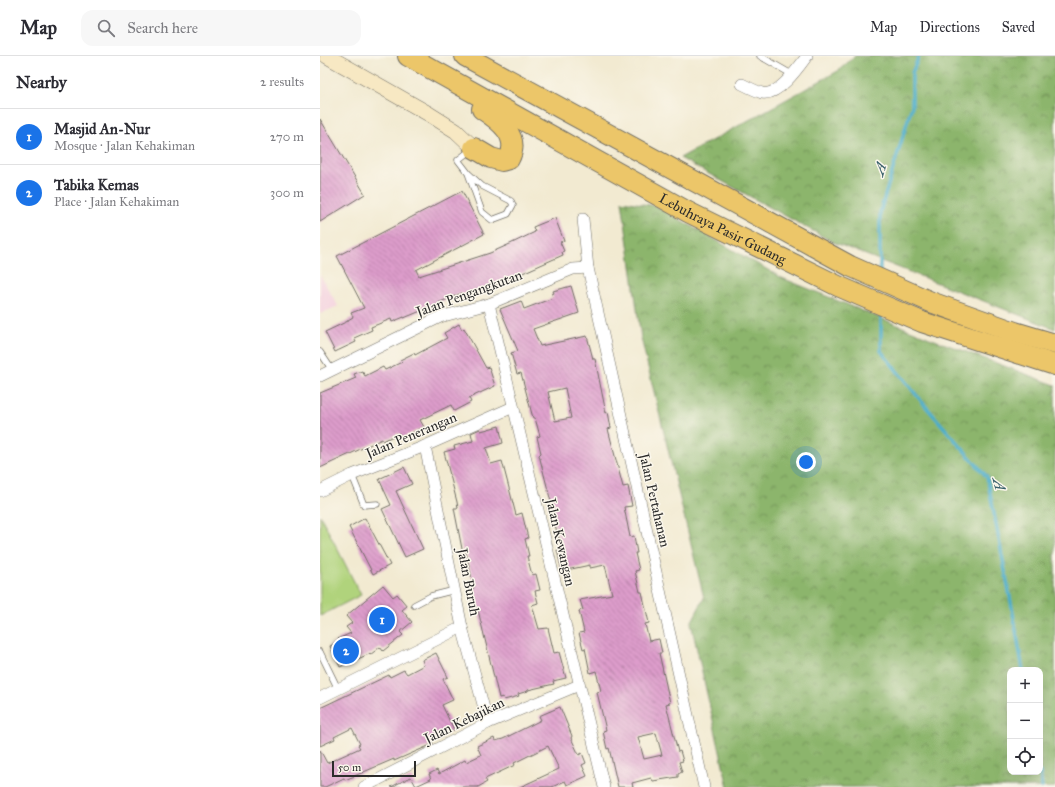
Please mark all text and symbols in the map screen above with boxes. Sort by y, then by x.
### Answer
search box [81,10,361,46]
text: Map [20,16,57,39]
icon: search [95,17,117,39]
text: Search here [127,19,198,37]
text: Map [870,19,897,36]
text: Directions [919,19,980,36]
text: Saved [1002,19,1035,36]
text: Nearby [16,72,67,93]
text: 2 results [260,74,304,90]
text: Masjid An-Nur [54,120,150,138]
text: 1 [26,129,32,145]
text: 270 m [270,129,304,145]
text: Mosque · Jalan Kehakiman [54,138,195,154]
water label: A [869,159,891,180]
text: Tabika Kemas [54,176,139,194]
text: 2 [26,185,32,201]
text: 300 m [270,185,304,201]
street label: Lebuhraya Pasir Gudang [656,190,789,268]
text: Place · Jalan Kehakiman [54,194,179,210]
street label: Jalan Pengangkutan [412,266,525,322]
street label: Jalan Penerangan [361,408,460,464]
street label: Jalan Pertahanan [634,450,674,549]
your location [796,452,816,472]
water label: A [988,473,1010,494]
street label: Jalan Kewangan [541,495,579,588]
street label: Jalan Buruh [452,545,483,618]
pin: 1 [369,605,395,635]
pin: 2 [333,636,359,666]
map controls [1007,667,1043,775]
button: + [1007,667,1043,703]
street label: Jalan Kebajikan [420,694,508,749]
button: − [1007,703,1043,739]
button: locate [1007,739,1043,775]
scale bar [332,759,416,778]
text: 50 m [338,761,361,774]

